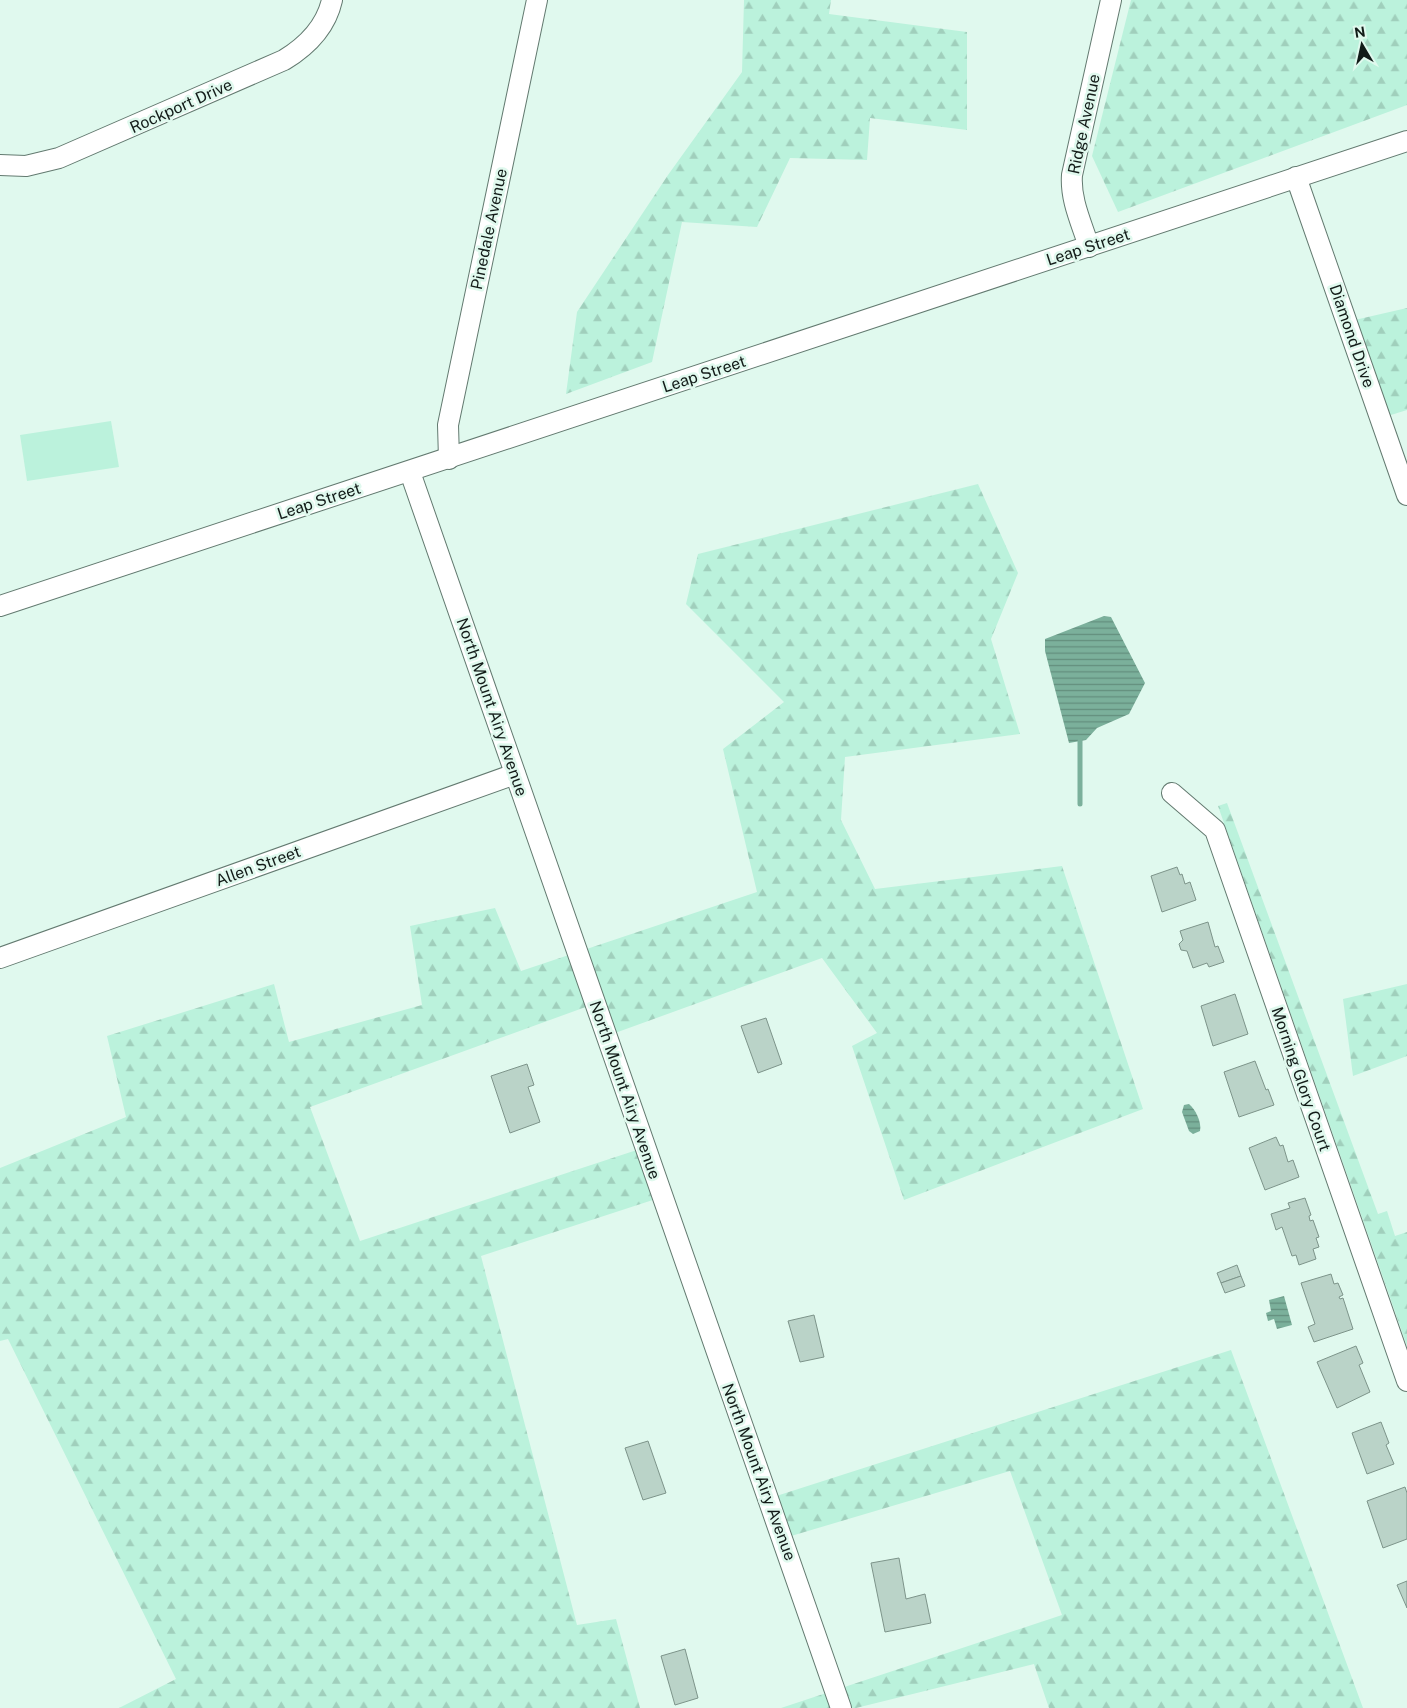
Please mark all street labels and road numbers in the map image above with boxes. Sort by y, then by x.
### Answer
street label: Ridge Avenue [1064,72,1104,176]
street label: Rockport Drive [127,75,235,137]
street label: Pinedale Avenue [467,167,511,291]
street label: Leap Street [1044,225,1132,269]
street label: Diamond Drive [1325,282,1379,390]
street label: Leap Street [660,352,748,396]
street label: Leap Street [275,479,363,523]
street label: North Mount Airy Avenue [453,615,531,799]
street label: Allen Street [213,842,303,890]
street label: North Mount Airy Avenue [586,998,664,1182]
street label: Morning Glory Court [1267,1004,1335,1154]
street label: North Mount Airy Avenue [718,1381,800,1563]

